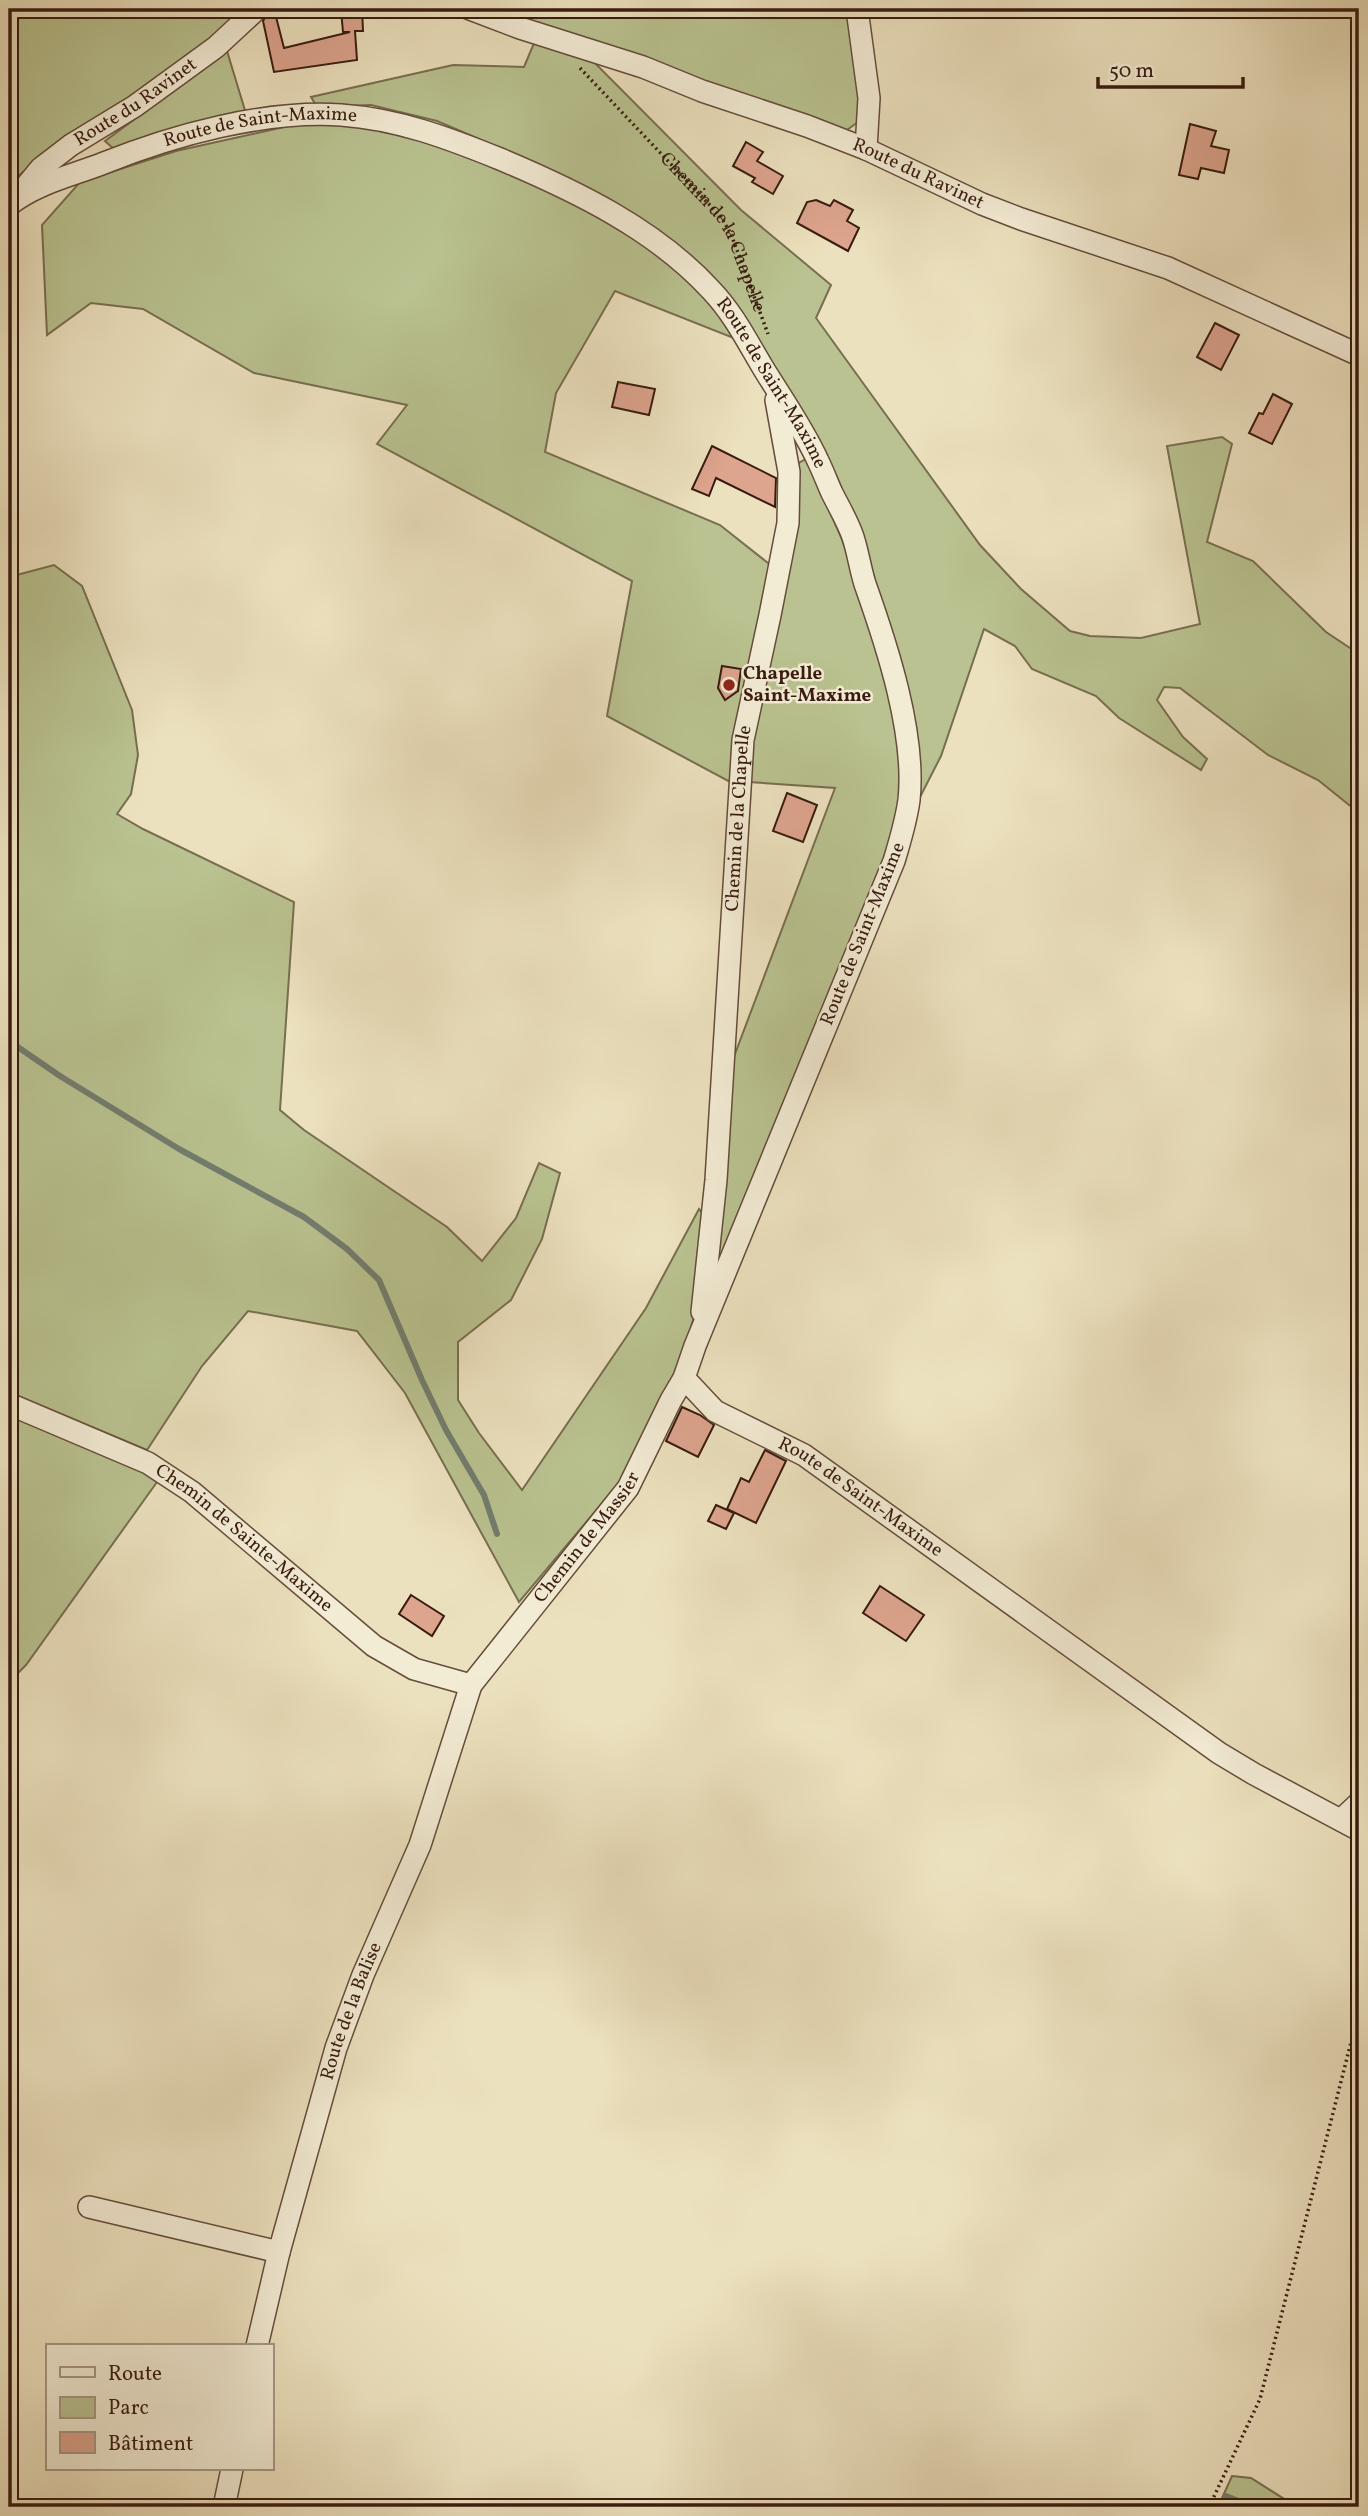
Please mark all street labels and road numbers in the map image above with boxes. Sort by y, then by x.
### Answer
street label: Route du Ravinet [69,52,203,153]
street label: Route de Saint-Maxime [160,101,358,154]
street label: Route du Ravinet [849,132,989,216]
street label: Chemin de la Chapelle [654,147,772,316]
street label: Route de Saint-Maxime [710,292,833,473]
street label: Chemin de la Chapelle [720,723,759,912]
street label: Route de Saint-Maxime [814,838,912,1030]
street label: Route de Saint-Maxime [773,1431,948,1564]
street label: Chemin de Sainte-Maxime [150,1458,338,1619]
street label: Chemin de Massier [528,1468,647,1609]
street label: Route de la Balise [315,1938,389,2083]

